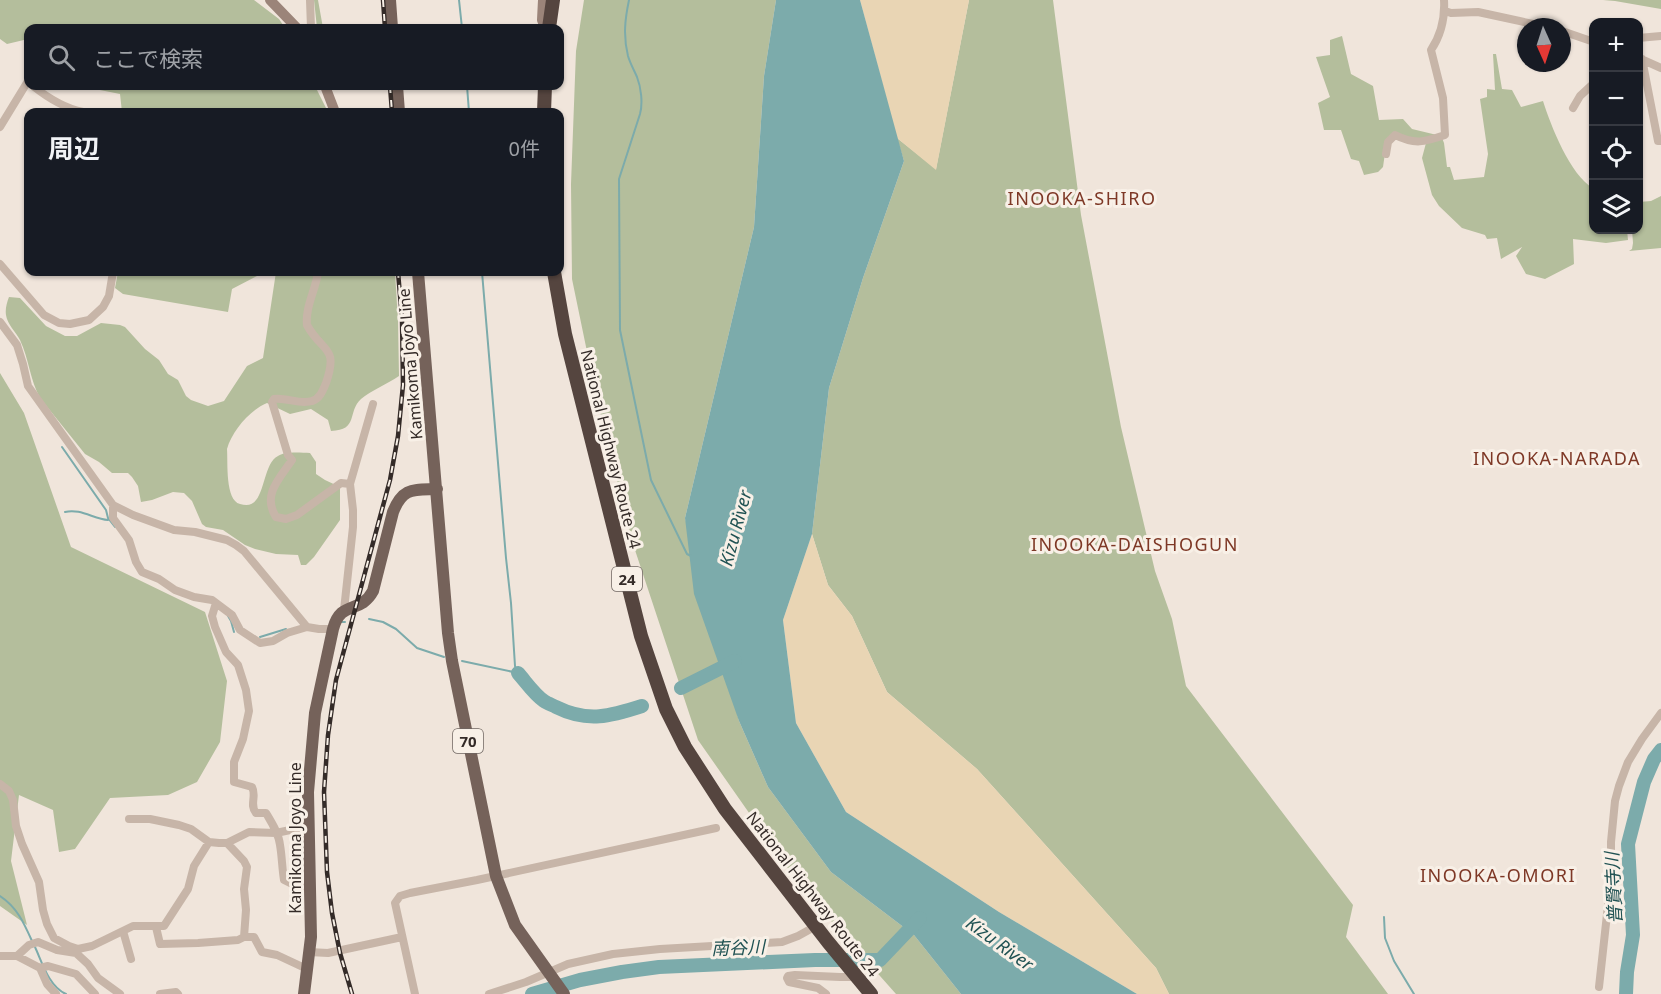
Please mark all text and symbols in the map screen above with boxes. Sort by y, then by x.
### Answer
north arrow [1517,18,1571,72]
map controls [1589,18,1643,234]
button: + [1589,18,1643,72]
search box [24,24,564,90]
icon: search [45,41,78,74]
text: ここで検索 [93,43,203,73]
button: − [1589,72,1643,126]
button: locate [1589,126,1643,180]
text: 周辺 [48,130,100,166]
text: 0件 [509,135,540,162]
button: layers [1589,180,1643,234]
district label: INOOKA-SHIRO [1008,186,1156,210]
street label: Kamikoma Joyo Line [392,288,428,440]
street label: National Highway Route 24 [576,347,646,551]
district label: INOOKA-NARADA [1473,446,1641,470]
water label: Kizu River [713,487,757,568]
district label: INOOKA-DAISHOGUN [1031,532,1239,556]
road number: 24 [612,567,642,591]
road number: 70 [453,729,483,753]
street label: Kamikoma Joyo Line [284,762,306,914]
street label: National Highway Route 24 [741,807,885,981]
water label: 普賢寺川 [1599,849,1627,925]
district label: INOOKA-OMORI [1420,863,1576,887]
water label: Kizu River [962,911,1039,976]
water label: 南谷川 [711,934,767,960]

